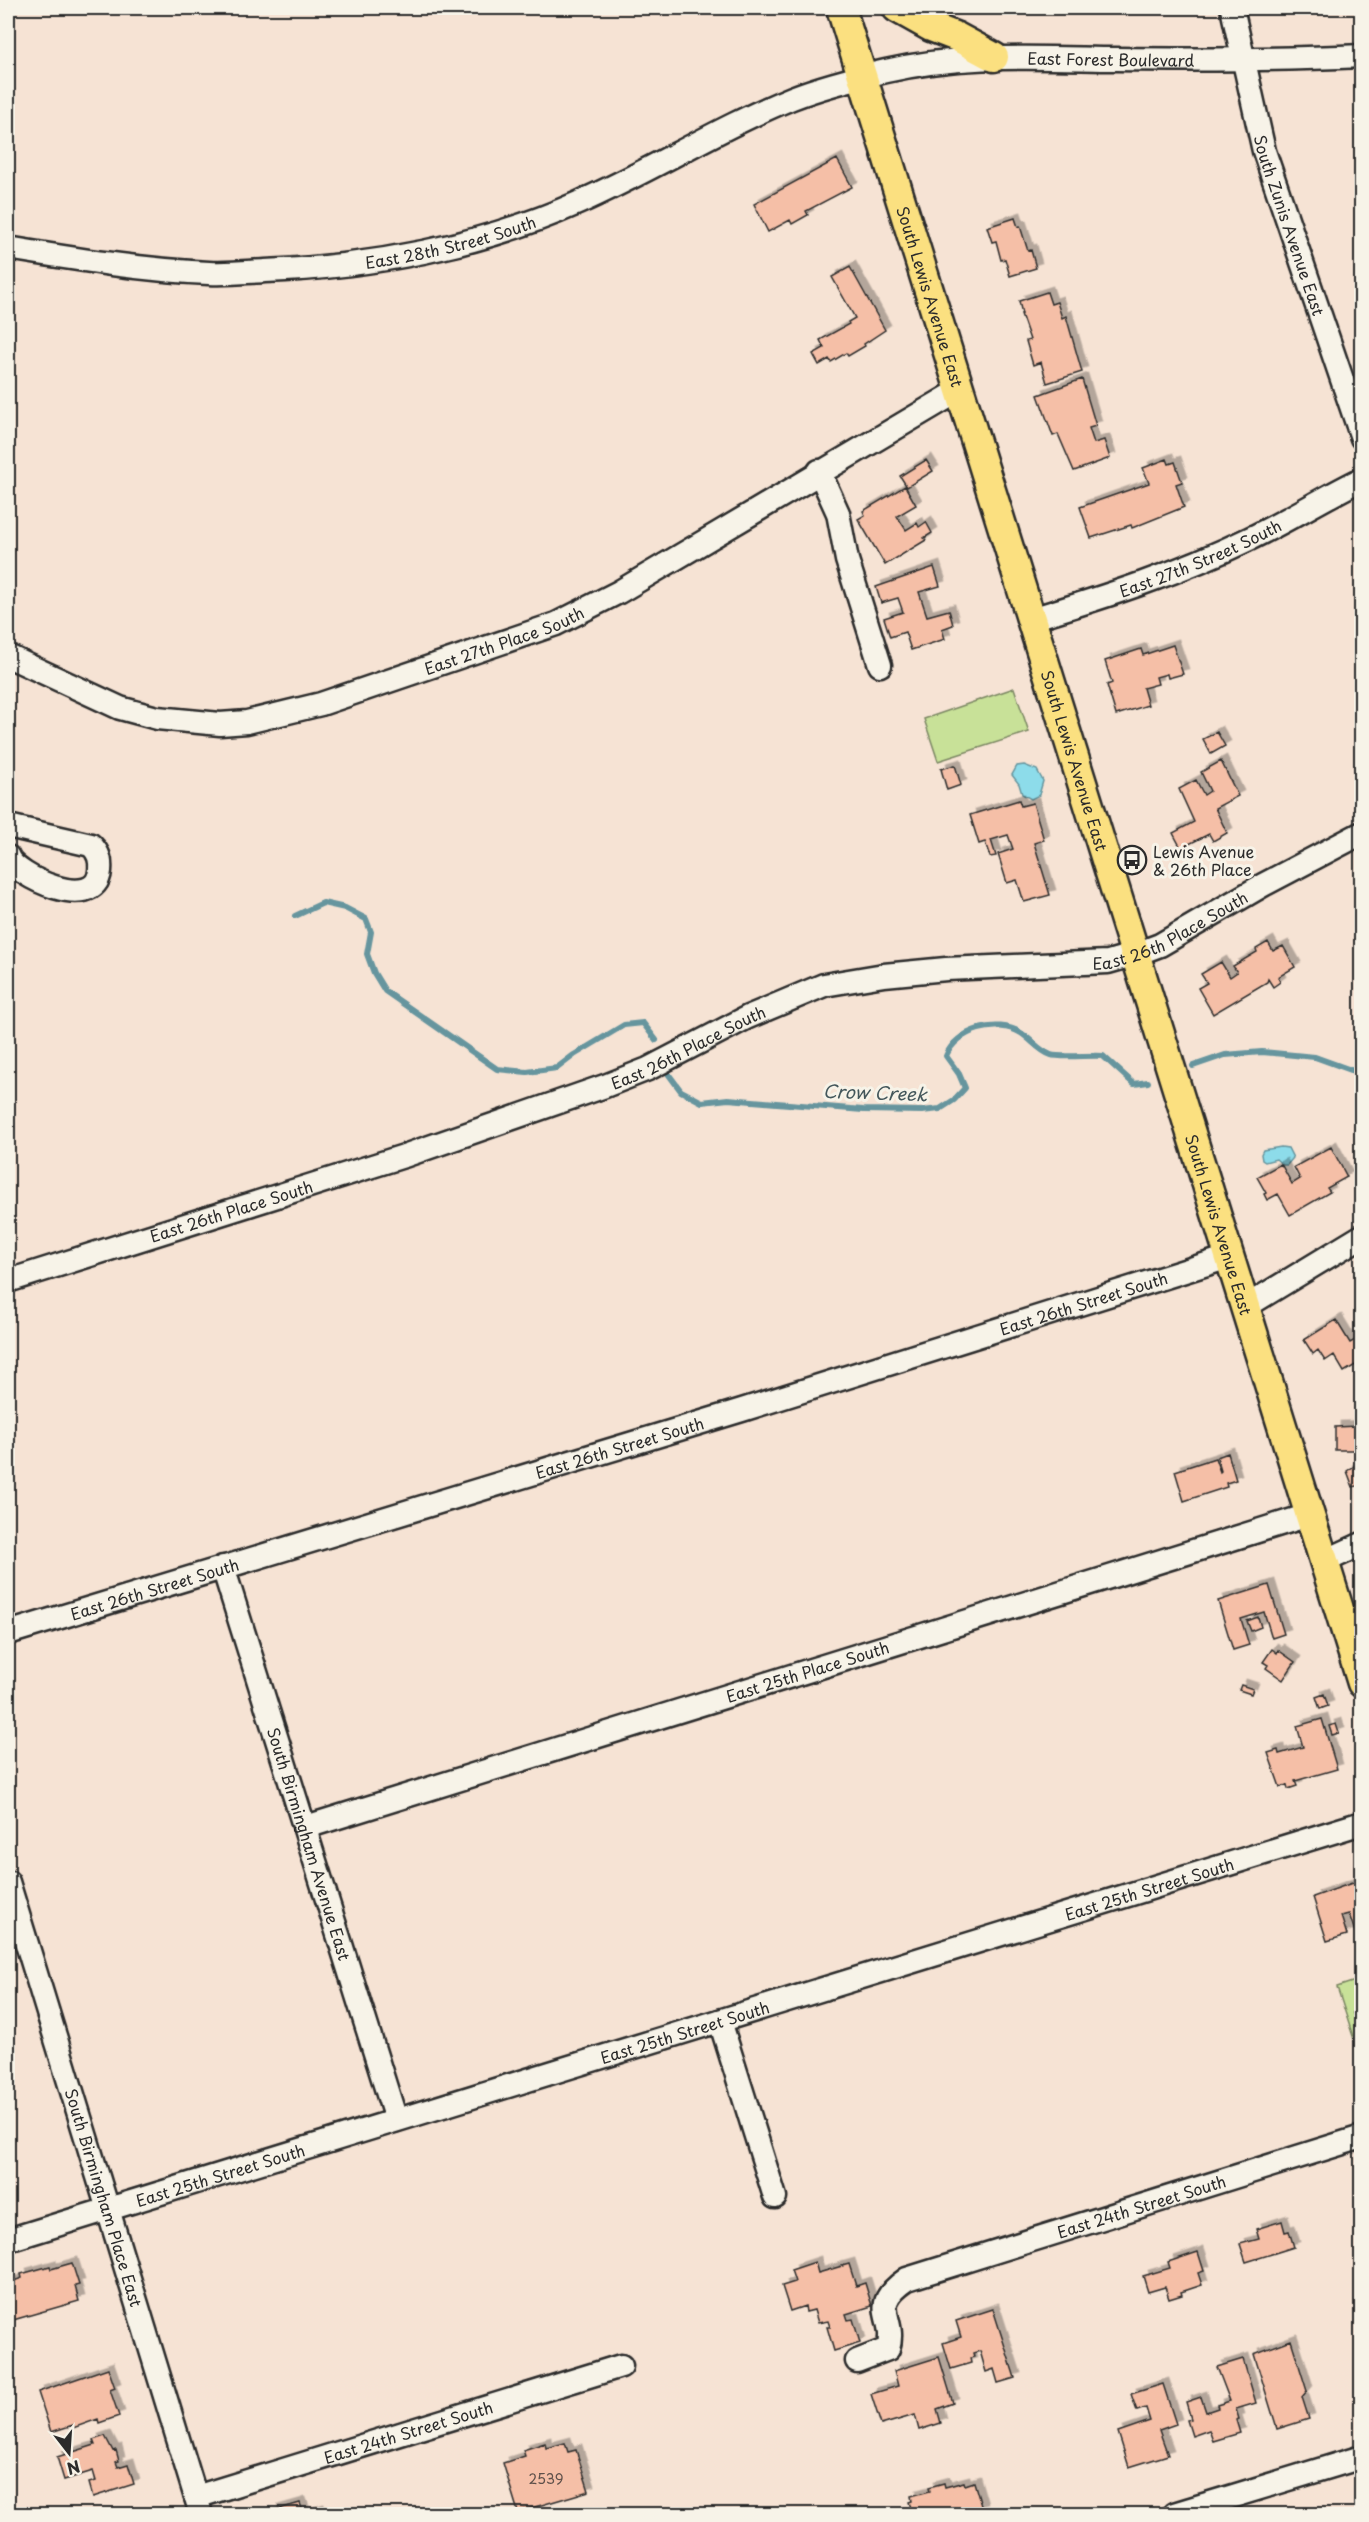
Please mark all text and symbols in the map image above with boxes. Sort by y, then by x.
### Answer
street label: East Forest Boulevard [1027,46,1195,72]
street label: South Zunis Avenue East [1249,133,1331,319]
street label: South Lewis Avenue East [891,203,970,390]
street label: East 28th Street South [364,209,539,274]
street label: East 27th Street South [1116,513,1285,602]
street label: East 27th Place South [421,600,588,680]
street label: South Lewis Avenue East [1036,667,1114,854]
place label: Lewis Avenue & 26th Place [1153,839,1255,881]
bus stop icon: Lewis Avenue & 26th Place [1116,844,1148,876]
street label: East 26th Place South [1092,885,1252,975]
street label: East 26th Place South [607,999,769,1095]
water label: Crow Creek [823,1077,928,1107]
street label: South Lewis Avenue East [1180,1131,1259,1318]
street label: East 26th Place South [147,1174,316,1248]
street label: East 26th Street South [996,1265,1170,1340]
street label: East 26th Street South [532,1410,707,1484]
street label: East 26th Street South [67,1552,242,1625]
street label: East 25th Place South [723,1634,892,1708]
street label: South Birmingham Avenue East [262,1724,357,1963]
street label: East 25th Street South [1062,1851,1237,1926]
street label: East 25th Street South [597,1994,772,2069]
street label: South Birmingham Place East [60,2086,149,2310]
street label: East 25th Street South [133,2137,308,2212]
street label: East 24th Street South [1054,2168,1229,2243]
street label: East 24th Street South [321,2394,496,2469]
north arrow [39,2423,99,2483]
text: N [64,2455,83,2482]
house number: 2539 [528,2468,564,2489]

